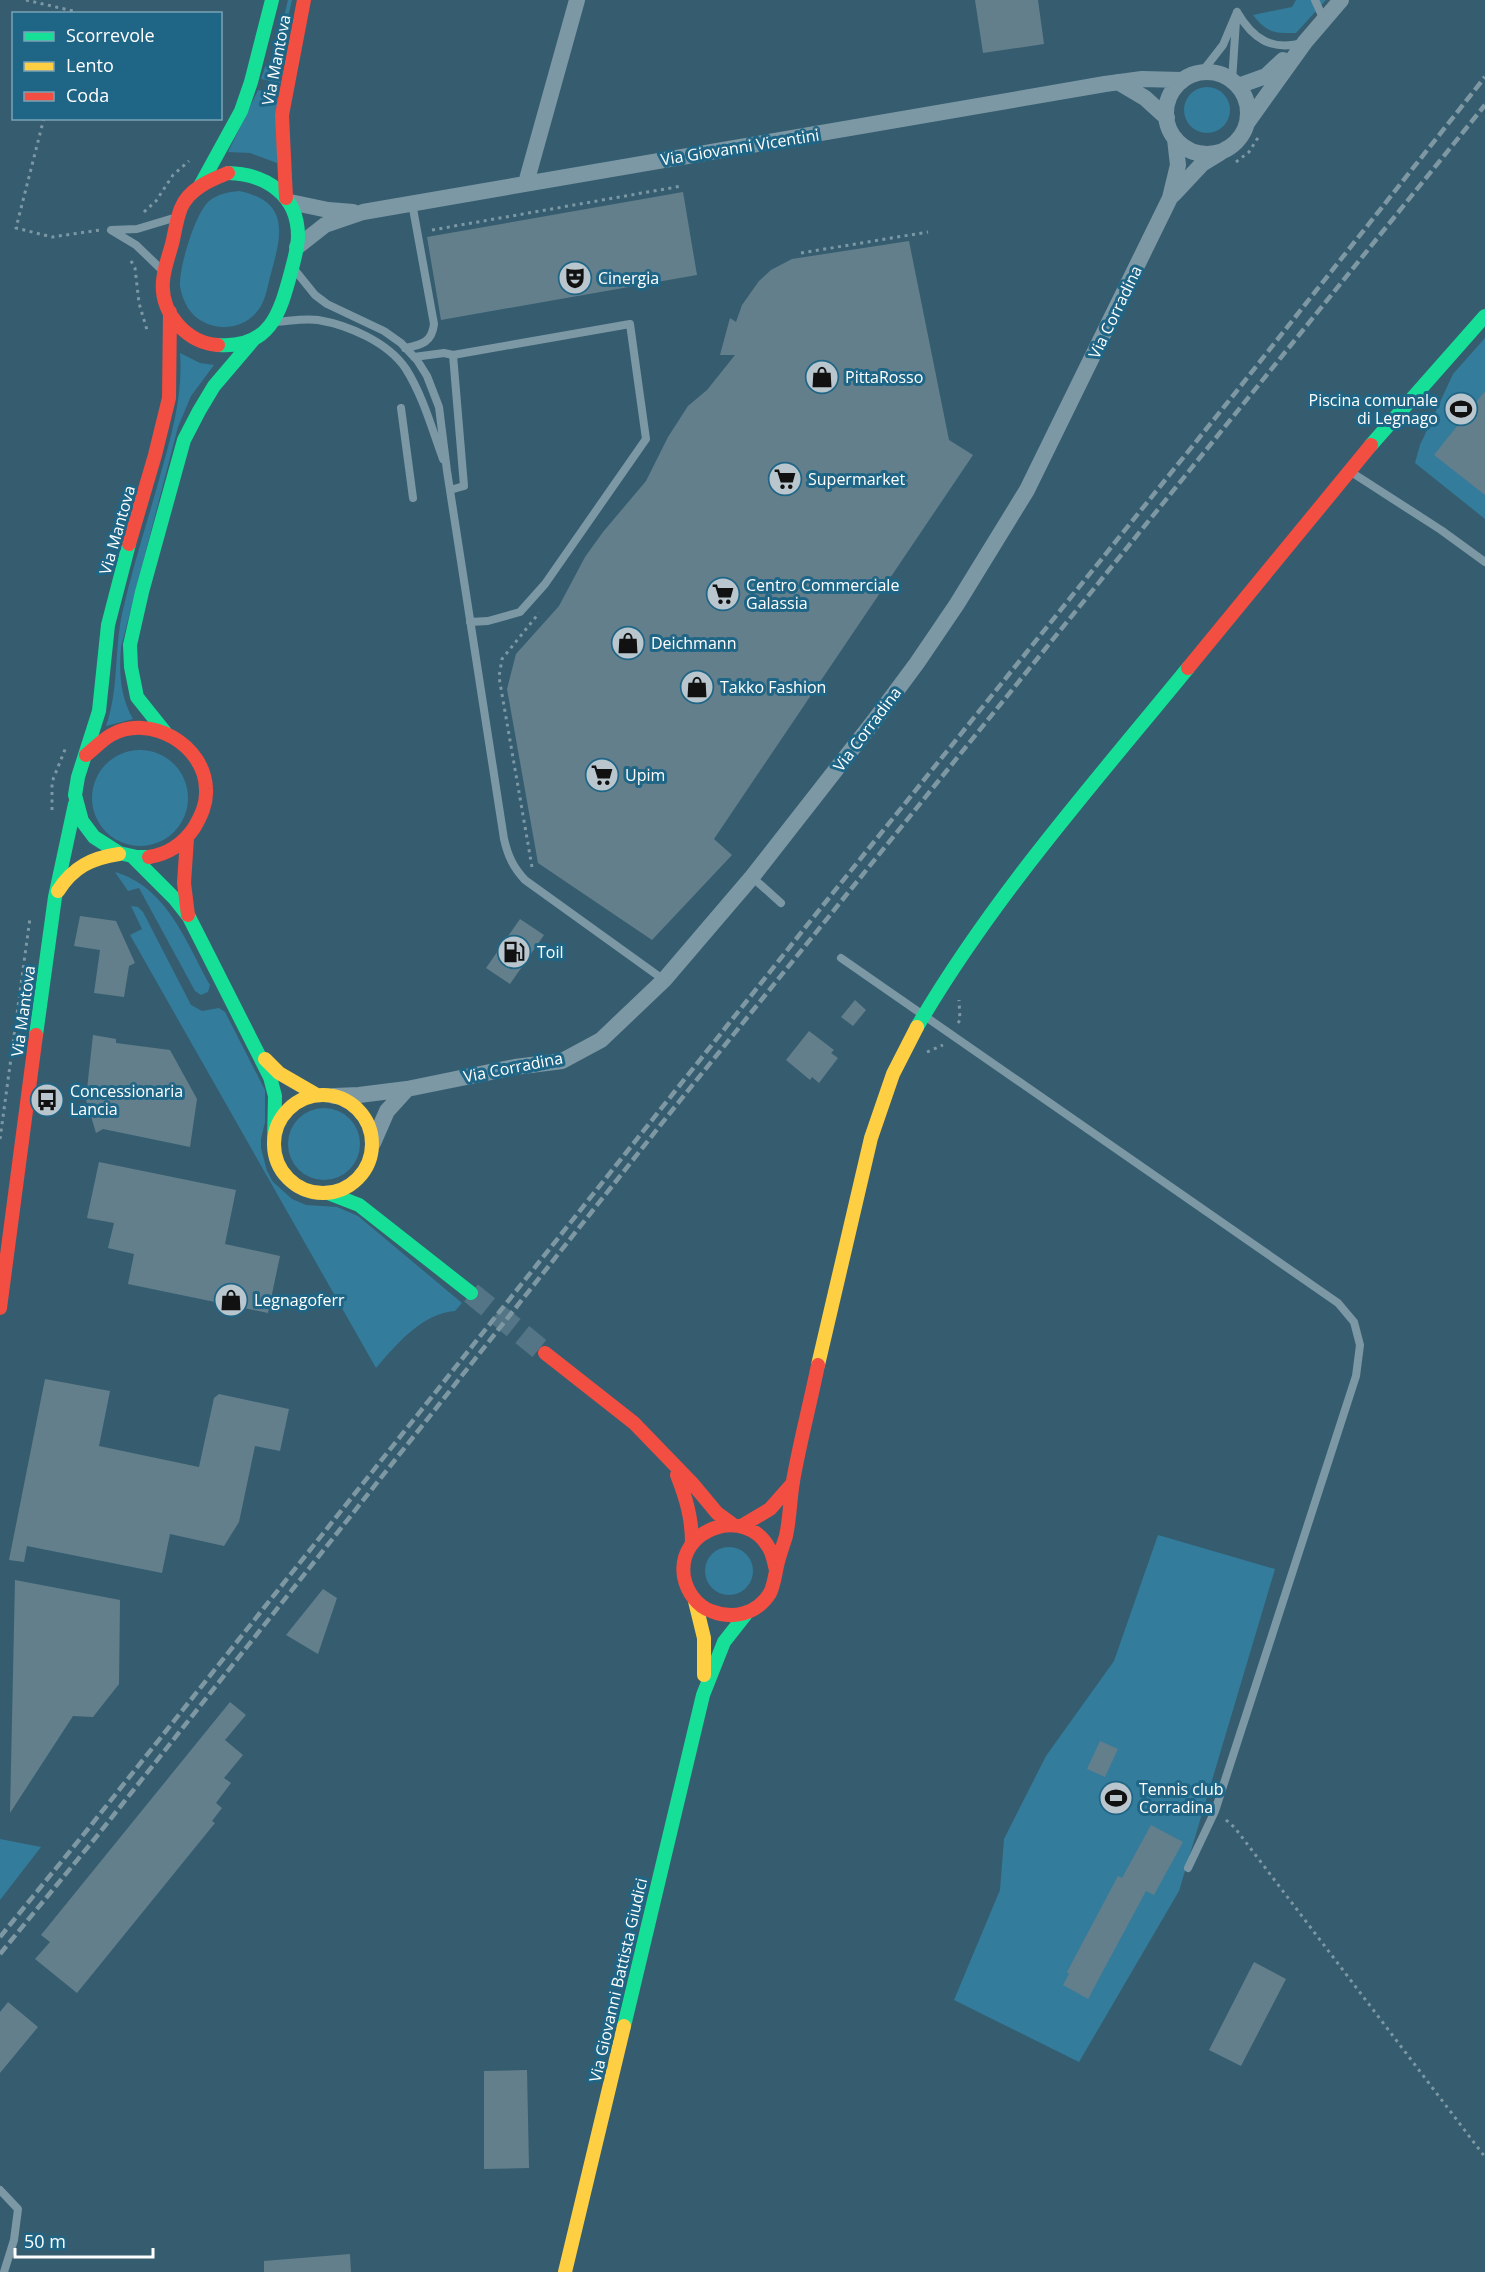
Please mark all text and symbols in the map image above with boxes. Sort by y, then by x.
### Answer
legend [12,12,222,120]
street label: Via Mantova [256,13,296,107]
text: Scorrevole [66,23,155,47]
text: Lento [66,53,114,77]
text: Coda [66,83,109,107]
street label: Via Giovanni Vicentini [659,124,821,170]
theatre icon: Cinergia [557,260,593,296]
street label: Via Corradina [1083,262,1147,362]
place label: Cinergia [598,267,659,289]
shop icon: PittaRosso [804,359,840,395]
place label: PittaRosso [845,366,923,388]
place label: Piscina comunale di Legnago [1309,389,1438,429]
sports icon: Piscina comunale di Legnago [1443,391,1479,427]
supermarket icon: Supermarket [767,461,803,497]
place label: Supermarket [808,468,906,490]
street label: Via Mantova [94,483,140,577]
place label: Centro Commerciale Galassia [746,574,899,614]
supermarket icon: Centro Commerciale Galassia [705,576,741,612]
shop icon: Deichmann [610,625,646,661]
place label: Deichmann [651,632,736,654]
shop icon: Takko Fashion [679,669,715,705]
place label: Takko Fashion [720,676,826,698]
street label: Via Corradina [828,682,906,776]
supermarket icon: Upim [584,757,620,793]
place label: Upim [625,764,665,786]
fuel station icon: Toil [496,934,532,970]
place label: Toil [537,941,564,963]
street label: Via Mantova [6,964,40,1058]
street label: Via Corradina [461,1047,565,1087]
place label: Concessionaria Lancia [70,1080,183,1120]
bus stop icon: Concessionaria Lancia [29,1082,65,1118]
shop icon: Legnagoferr [213,1282,249,1318]
place label: Legnagoferr [254,1289,345,1311]
place label: Tennis club Corradina [1139,1778,1224,1818]
sports icon: Tennis club Corradina [1098,1780,1134,1816]
street label: Via Giovanni Battista Giudici [584,1876,652,2084]
scale bar [15,2221,153,2259]
text: 50 m [24,2229,66,2253]

